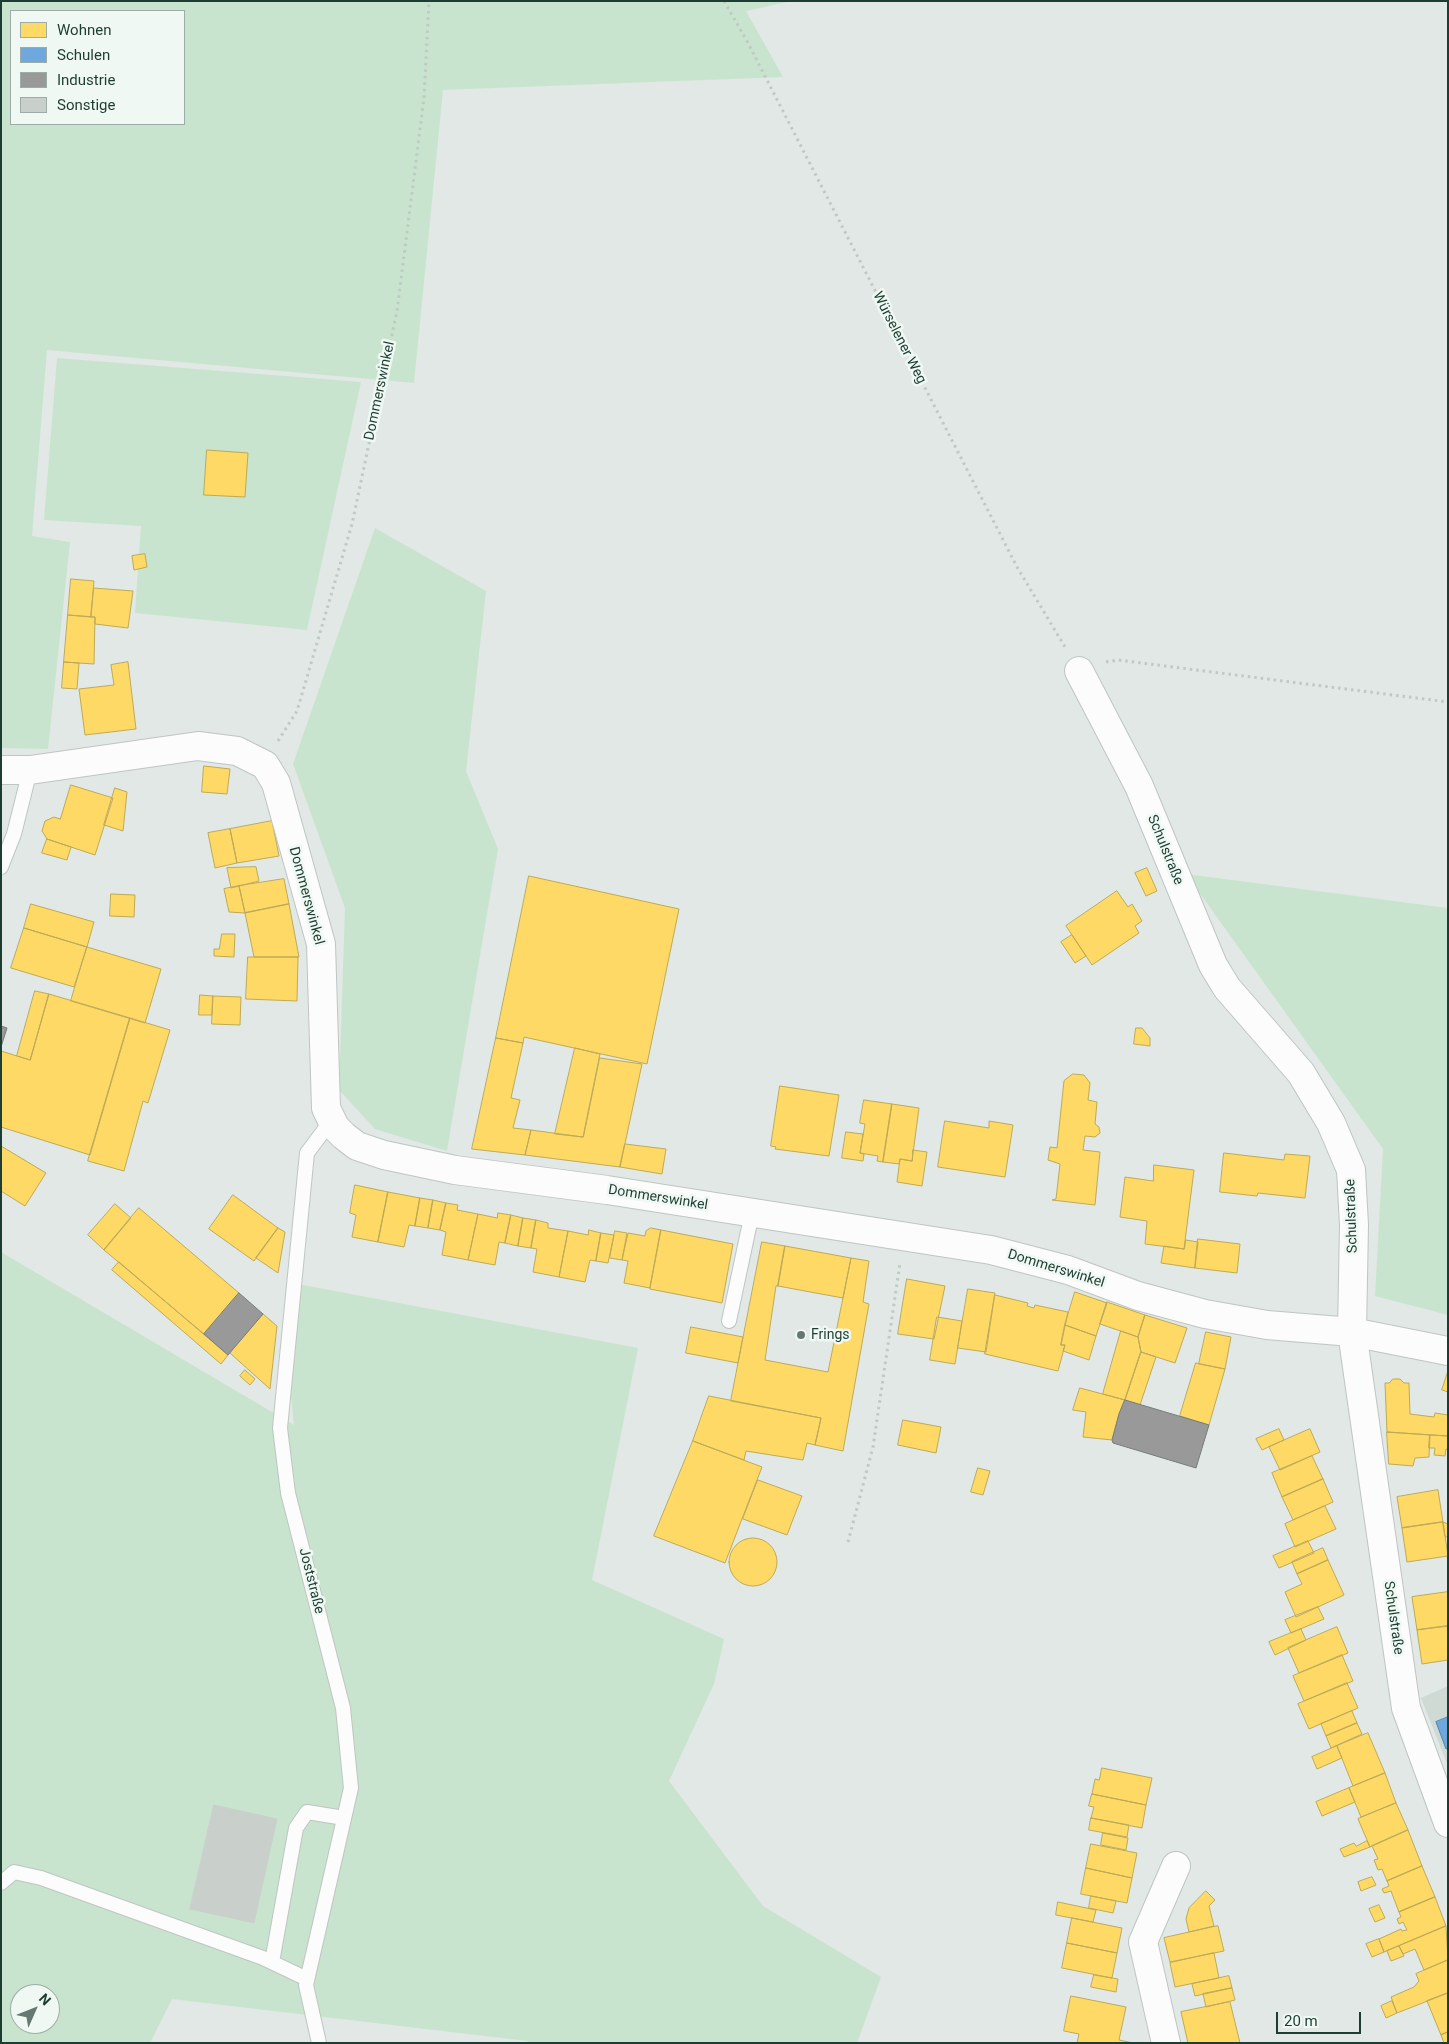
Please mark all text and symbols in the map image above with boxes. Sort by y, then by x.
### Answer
legend [10,10,185,125]
text: Wohnen [57,21,111,39]
text: Schulen [57,46,110,64]
text: Industrie [57,71,115,89]
text: Sonstige [57,96,115,114]
street label: Würselener Weg [869,289,929,387]
street label: Dommerswinkel [361,340,399,442]
street label: Schulstraße [1143,812,1187,888]
street label: Dommerswinkel [285,845,327,947]
street label: Schulstraße [1342,1179,1362,1253]
street label: Dommerswinkel [607,1182,709,1214]
street label: Dommerswinkel [1005,1246,1107,1292]
place label: Frings [811,1327,850,1343]
marker: Frings [795,1329,807,1341]
street label: Joststraße [295,1546,327,1616]
street label: Schulstraße [1380,1580,1406,1656]
north arrow [10,1984,60,2034]
text: N [36,1990,54,2008]
scale bar [1279,2002,1364,2034]
text: 20 m [1284,2012,1318,2030]

